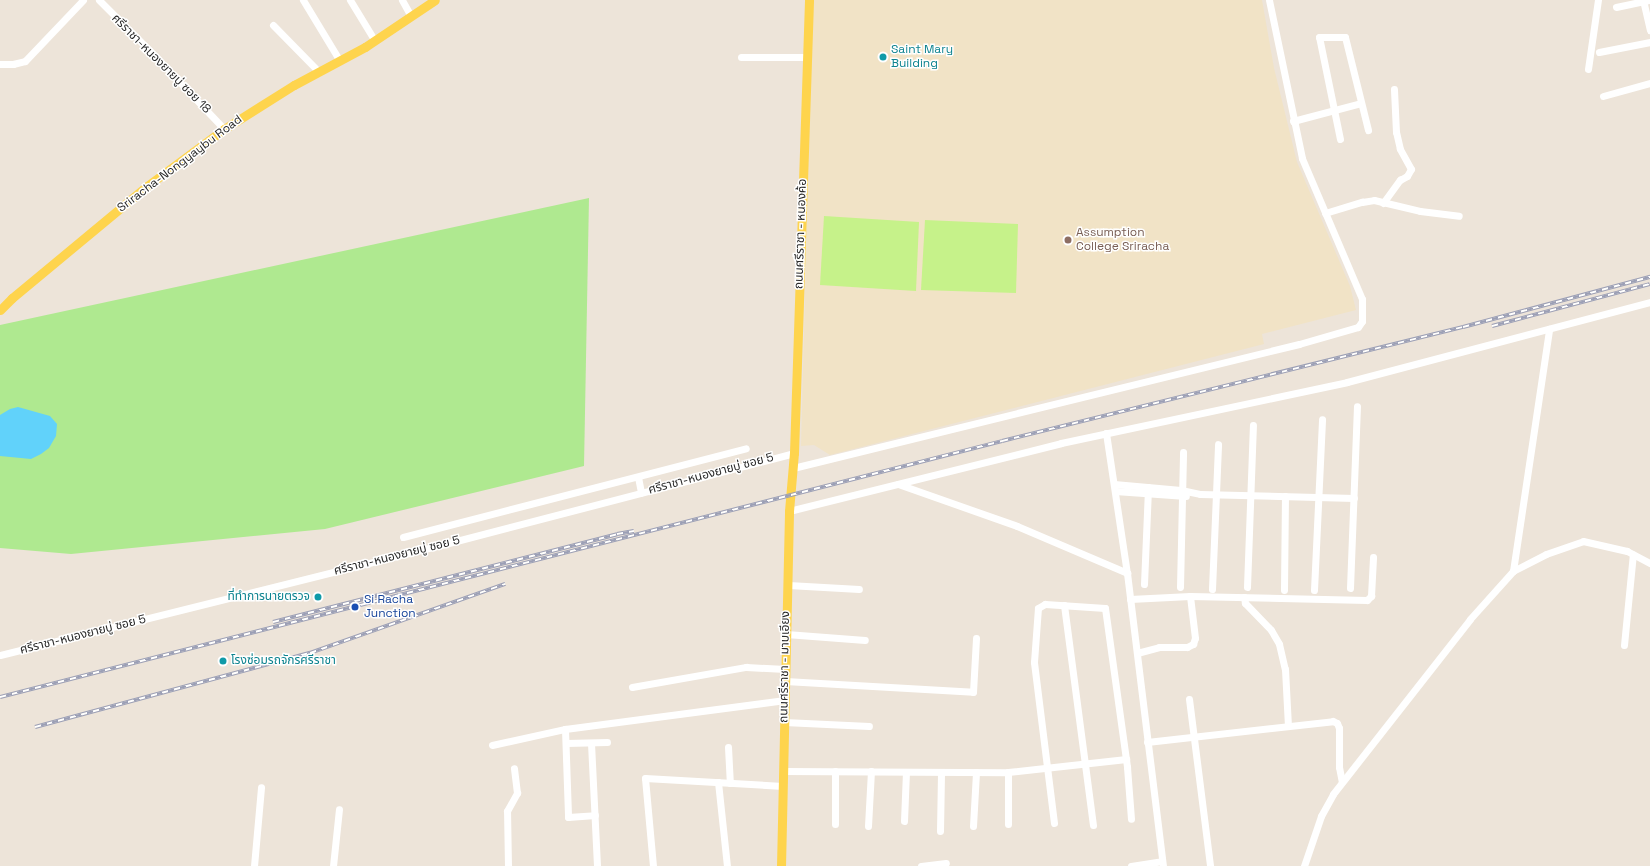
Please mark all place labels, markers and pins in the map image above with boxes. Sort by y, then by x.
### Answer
place label: Saint Mary Building [891,43,953,71]
marker: Saint Mary Building [878,52,888,62]
place label: Assumption College Sriracha [1076,226,1169,254]
marker: Assumption College Sriracha [1063,235,1073,245]
place label: ที่ทำการนายตรวจ [227,590,310,604]
marker: ที่ทำการนายตรวจ [313,592,323,602]
place label: Si Racha Junction [364,593,416,621]
marker: Si Racha Junction [349,601,361,613]
place label: โรงซ่อมรถจักรศรีราชา [231,654,336,668]
marker: โรงซ่อมรถจักรศรีราชา [218,656,228,666]

